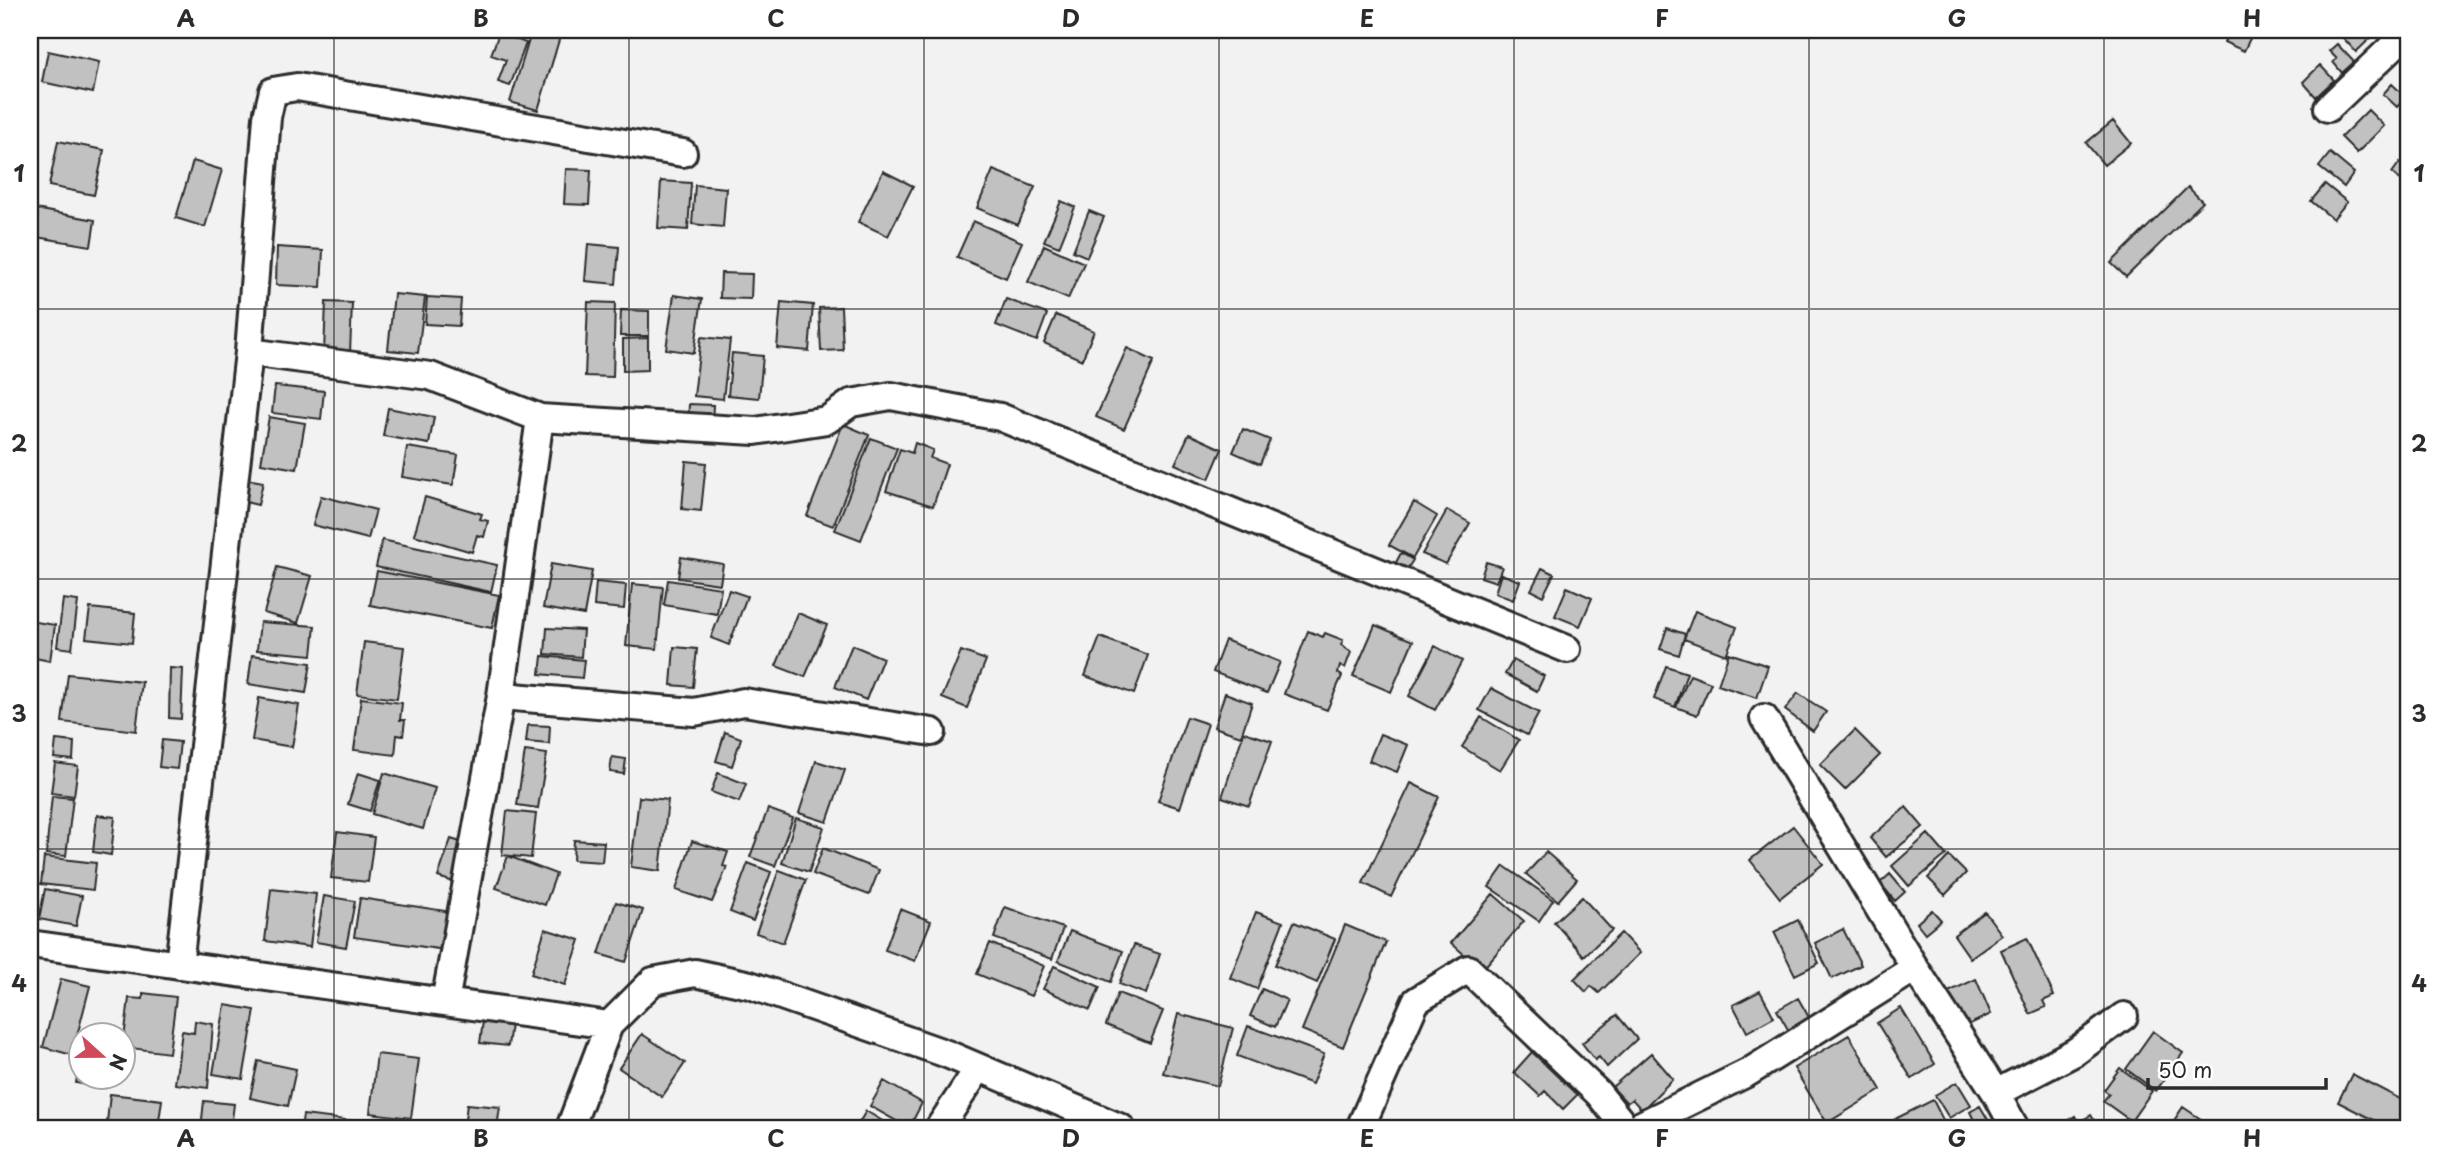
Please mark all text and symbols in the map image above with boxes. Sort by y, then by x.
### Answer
text: A [177,0,195,35]
text: B [473,0,489,35]
text: C [767,0,785,35]
text: D [1062,0,1080,35]
text: E [1360,0,1374,35]
text: F [1655,0,1669,35]
text: G [1948,0,1966,35]
text: H [2243,0,2261,35]
text: 1 [14,155,25,190]
text: 1 [2414,155,2425,190]
text: 2 [11,425,27,460]
text: 2 [2411,425,2427,460]
text: 3 [11,695,27,730]
text: 3 [2411,695,2427,730]
text: 4 [11,965,27,1000]
text: 4 [2411,965,2427,1000]
north arrow [66,1021,136,1092]
scale bar [2148,1046,2326,1090]
text: N [103,1050,135,1074]
text: 50 m [2158,1053,2212,1085]
text: A [177,1120,195,1155]
text: B [473,1120,489,1155]
text: C [767,1120,785,1155]
text: D [1062,1120,1080,1155]
text: E [1360,1120,1374,1155]
text: F [1655,1120,1669,1155]
text: G [1948,1120,1966,1155]
text: H [2243,1120,2261,1155]

